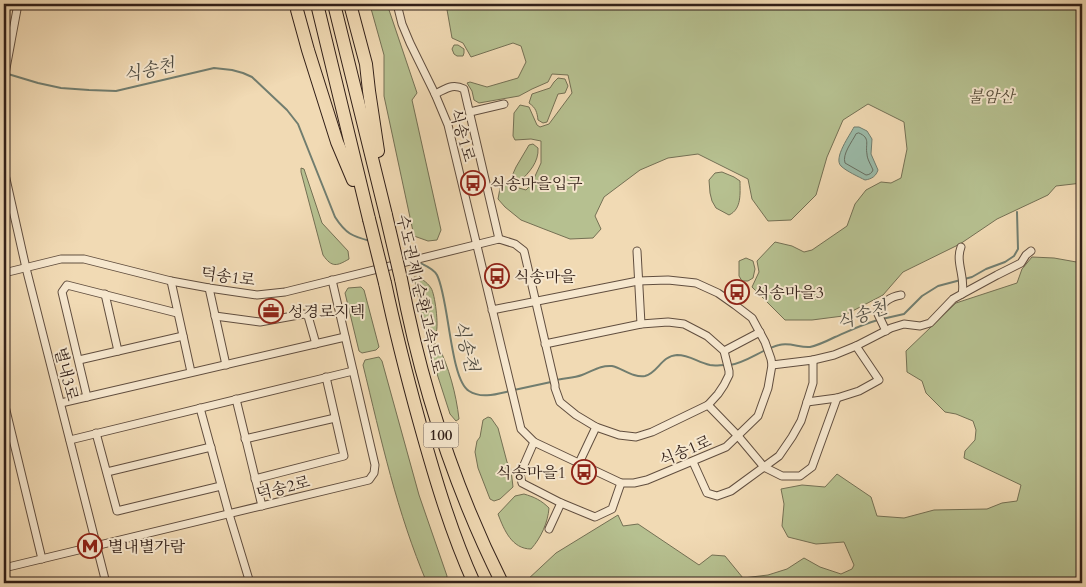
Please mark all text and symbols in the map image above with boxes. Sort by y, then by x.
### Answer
water label: 식송천 [121,52,179,89]
park label: 불암산 [968,86,1017,108]
street label: 식송1로 [444,106,480,165]
bus stop icon: 식송마을입구 [460,170,486,196]
place label: 식송마을입구 [490,173,583,195]
street label: 수도권제1순환고속도로 [391,212,449,377]
street label: 덕송1로 [199,262,257,292]
bus stop icon: 식송마을 [484,263,510,289]
place label: 식송마을 [514,266,576,288]
bus stop icon: 식송마을3 [724,279,750,305]
place label: 식송마을3 [754,282,824,304]
water label: 식송천 [833,295,892,336]
office icon: 성경로지텍 [258,298,284,324]
place label: 성경로지텍 [288,301,365,323]
water label: 식송천 [447,318,485,376]
street label: 별내3로 [49,345,83,404]
road number: 100 [424,422,458,448]
street label: 식송1로 [656,430,715,472]
bus stop icon: 식송마을1 [571,459,597,485]
place label: 식송마을1 [496,462,566,484]
street label: 덕송2로 [254,471,313,505]
metro station icon: 별내별가람 [77,533,103,559]
place label: 별내별가람 [108,536,186,558]

